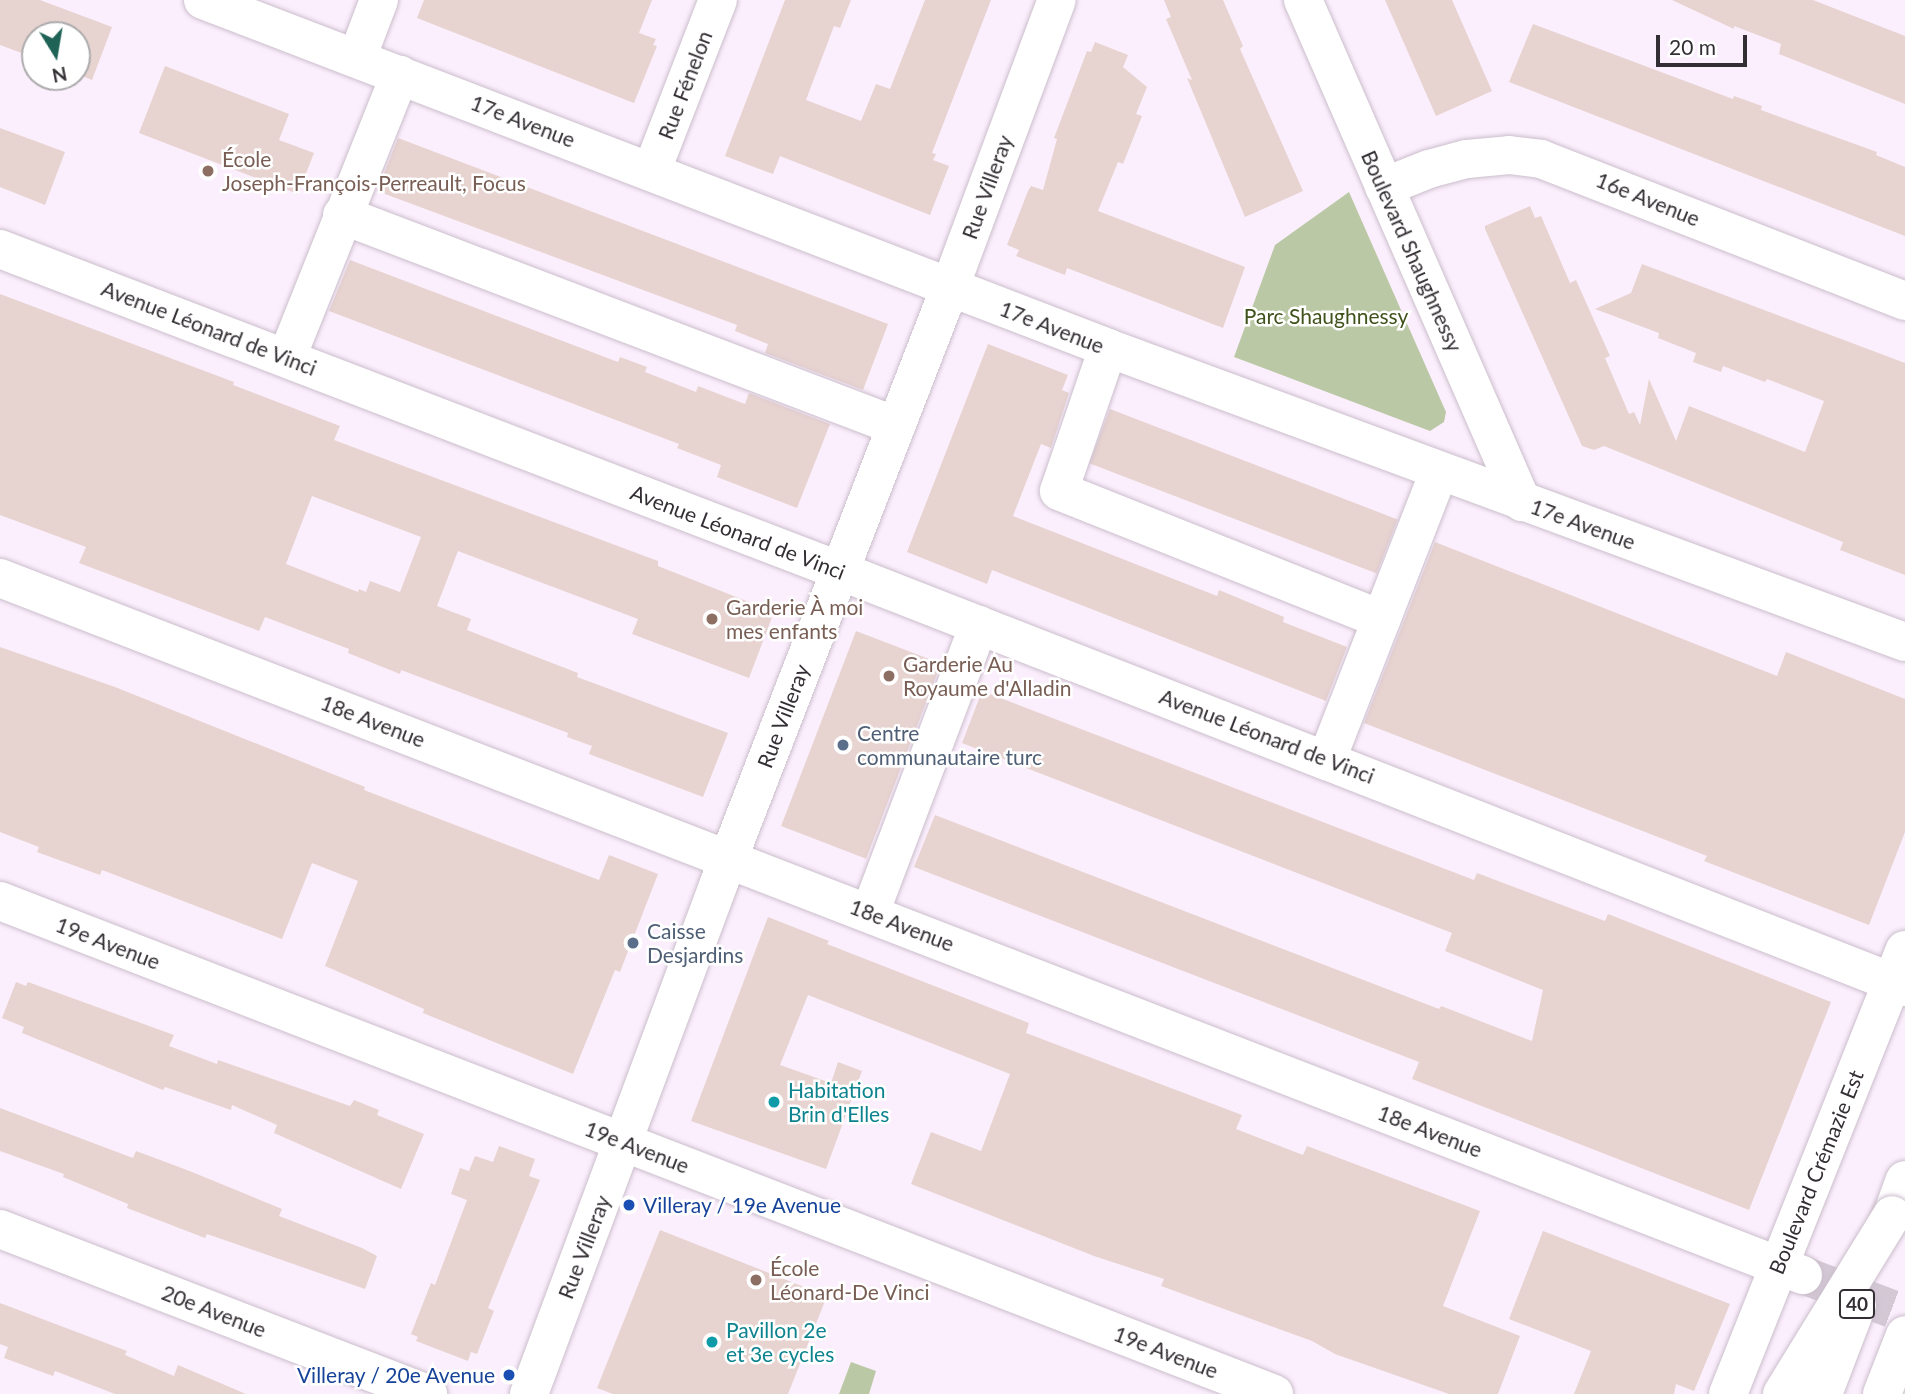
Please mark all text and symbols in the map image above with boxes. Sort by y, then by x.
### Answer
north arrow [21,21,91,91]
scale bar [1660,21,1751,65]
street label: Rue Fénelon [653,27,717,143]
text: 20 m [1669,34,1716,59]
text: N [50,62,69,88]
street label: 17e Avenue [467,89,579,153]
street label: Rue Villeray [956,131,1018,243]
place label: École Joseph-François-Perreault, Focus [222,146,526,196]
street label: Boulevard Shaughnessy [1356,146,1468,356]
marker: École Joseph-François-Perreault, Focus [200,163,216,179]
street label: 16e Avenue [1592,167,1704,231]
street label: Avenue Léonard de Vinci [98,275,320,381]
street label: 17e Avenue [996,295,1108,359]
park label: Parc Shaughnessy [1244,303,1408,329]
street label: Avenue Léonard de Vinci [627,479,849,585]
street label: 17e Avenue [1527,493,1639,555]
place label: Garderie À moi mes enfants [726,594,865,644]
marker: Garderie À moi mes enfants [704,611,720,627]
place label: Garderie Au Royaume d'Alladin [903,651,1071,701]
street label: Rue Villeray [752,660,814,772]
marker: Garderie Au Royaume d'Alladin [881,668,897,684]
street label: Avenue Léonard de Vinci [1156,683,1378,789]
street label: 18e Avenue [317,689,429,753]
place label: Centre communautaire turc [857,720,1042,770]
marker: Centre communautaire turc [835,737,851,753]
street label: 18e Avenue [846,893,958,957]
street label: 19e Avenue [52,911,164,975]
place label: Caisse Desjardins [647,918,743,968]
marker: Caisse Desjardins [625,935,641,951]
street label: Boulevard Crémazie Est [1764,1066,1868,1278]
place label: Habitation Brin d'Elles [788,1077,889,1127]
marker: Habitation Brin d'Elles [766,1094,782,1110]
street label: 18e Avenue [1374,1099,1486,1163]
street label: 19e Avenue [581,1115,693,1179]
street label: Rue Villeray [553,1191,615,1303]
place label: Villeray / 19e Avenue [643,1192,842,1218]
marker: Villeray / 19e Avenue [621,1197,637,1213]
place label: École Léonard-De Vinci [770,1255,930,1305]
marker: École Léonard-De Vinci [748,1272,764,1288]
street label: 20e Avenue [158,1279,270,1343]
road number: 40 [1838,1288,1876,1320]
place label: Pavillon 2e et 3e cycles [726,1317,834,1367]
street label: 19e Avenue [1110,1320,1222,1384]
marker: Pavillon 2e et 3e cycles [704,1334,720,1350]
place label: Villeray / 20e Avenue [296,1362,495,1388]
marker: Villeray / 20e Avenue [501,1367,517,1383]

